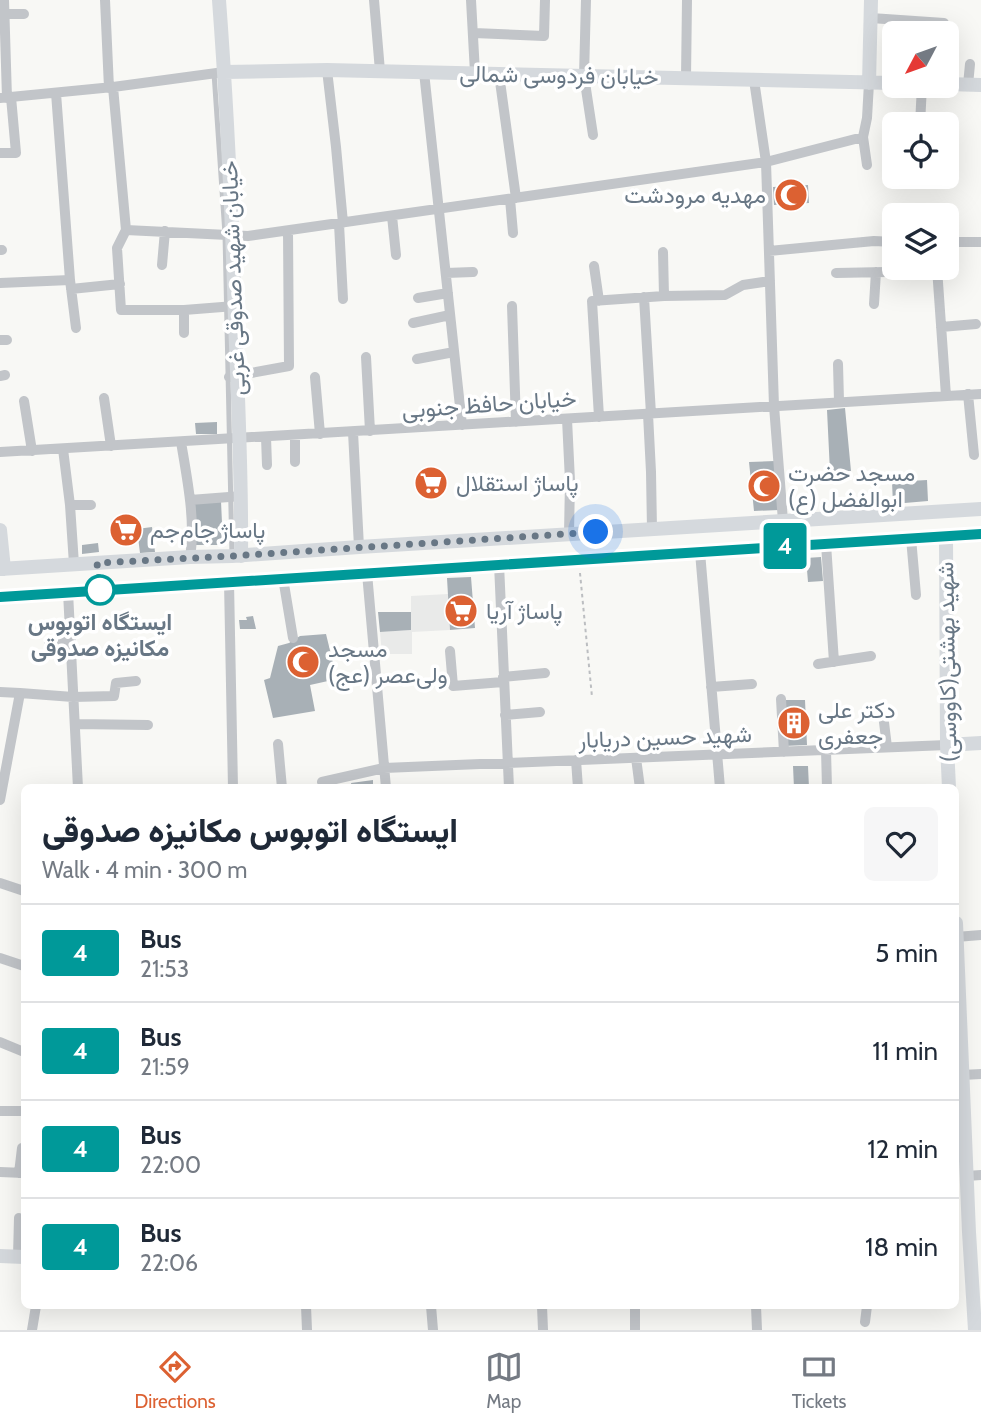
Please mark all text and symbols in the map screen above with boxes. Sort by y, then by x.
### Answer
north arrow [882,21,959,98]
map controls [882,21,959,280]
street label: خیابان فردوسی شمالی [459,59,659,92]
button: locate [882,112,959,189]
street label: خیابان شهید صدوقی غربی [215,160,252,396]
mosque icon: مهدیه مرودشت [772,176,810,214]
place label: مهدیه مرودشت [624,181,766,210]
button: layers [882,203,959,280]
street label: خیابان حافظ جنوبی [401,384,577,425]
place label: مسجد حضرت ابوالفضل (ع) [788,459,915,515]
supermarket icon: پاساژ استقلال [412,464,450,502]
mosque icon: مسجد حضرت ابوالفضل (ع) [745,467,783,505]
place label: پاساژ استقلال [456,469,579,499]
supermarket icon: پاساژ جام‌جم [107,511,145,549]
your location [578,514,613,549]
place label: پاساژ جام‌جم [150,516,265,546]
line badge: 4 [762,523,808,569]
text: 4 [778,531,792,560]
street label: شهید بهشتی(کاووسی) [931,562,964,762]
marker: ایستگاه اتوبوس مکانیزه صدوقی [85,575,115,605]
supermarket icon: پاساژ آریا [442,592,480,630]
place label: پاساژ آریا [486,597,563,627]
place label: ایستگاه اتوبوس مکانیزه صدوقی [28,608,172,663]
place label: مسجد ولی‌عصر (عج) [328,635,448,691]
mosque icon: مسجد ولی‌عصر (عج) [284,643,322,681]
place label: دکتر علی جعفری [818,696,896,751]
building icon: دکتر علی جعفری [775,704,813,742]
street label: شهید حسین دریابار [577,720,752,755]
button: heart [864,807,938,881]
text: ایستگاه اتوبوس مکانیزه صدوقی [42,810,458,850]
text: Walk · 4 min · 300 m [42,856,248,884]
text: Bus [140,923,181,955]
text: 5 min [875,937,938,969]
text: 4 [73,938,88,967]
text: 21:53 [140,955,189,983]
text: Bus [140,1021,181,1053]
text: 11 min [872,1035,938,1067]
text: 4 [73,1036,88,1065]
text: 21:59 [140,1053,190,1081]
text: Bus [140,1119,181,1151]
text: 12 min [867,1133,938,1165]
text: 4 [73,1134,88,1163]
text: 22:00 [140,1151,201,1179]
text: Bus [140,1217,181,1249]
text: 18 min [865,1231,938,1263]
text: 4 [73,1232,88,1261]
text: 22:06 [140,1249,198,1277]
tab: Directions [135,1348,216,1413]
tab: Map [485,1348,523,1413]
tab: Tickets [792,1348,846,1413]

